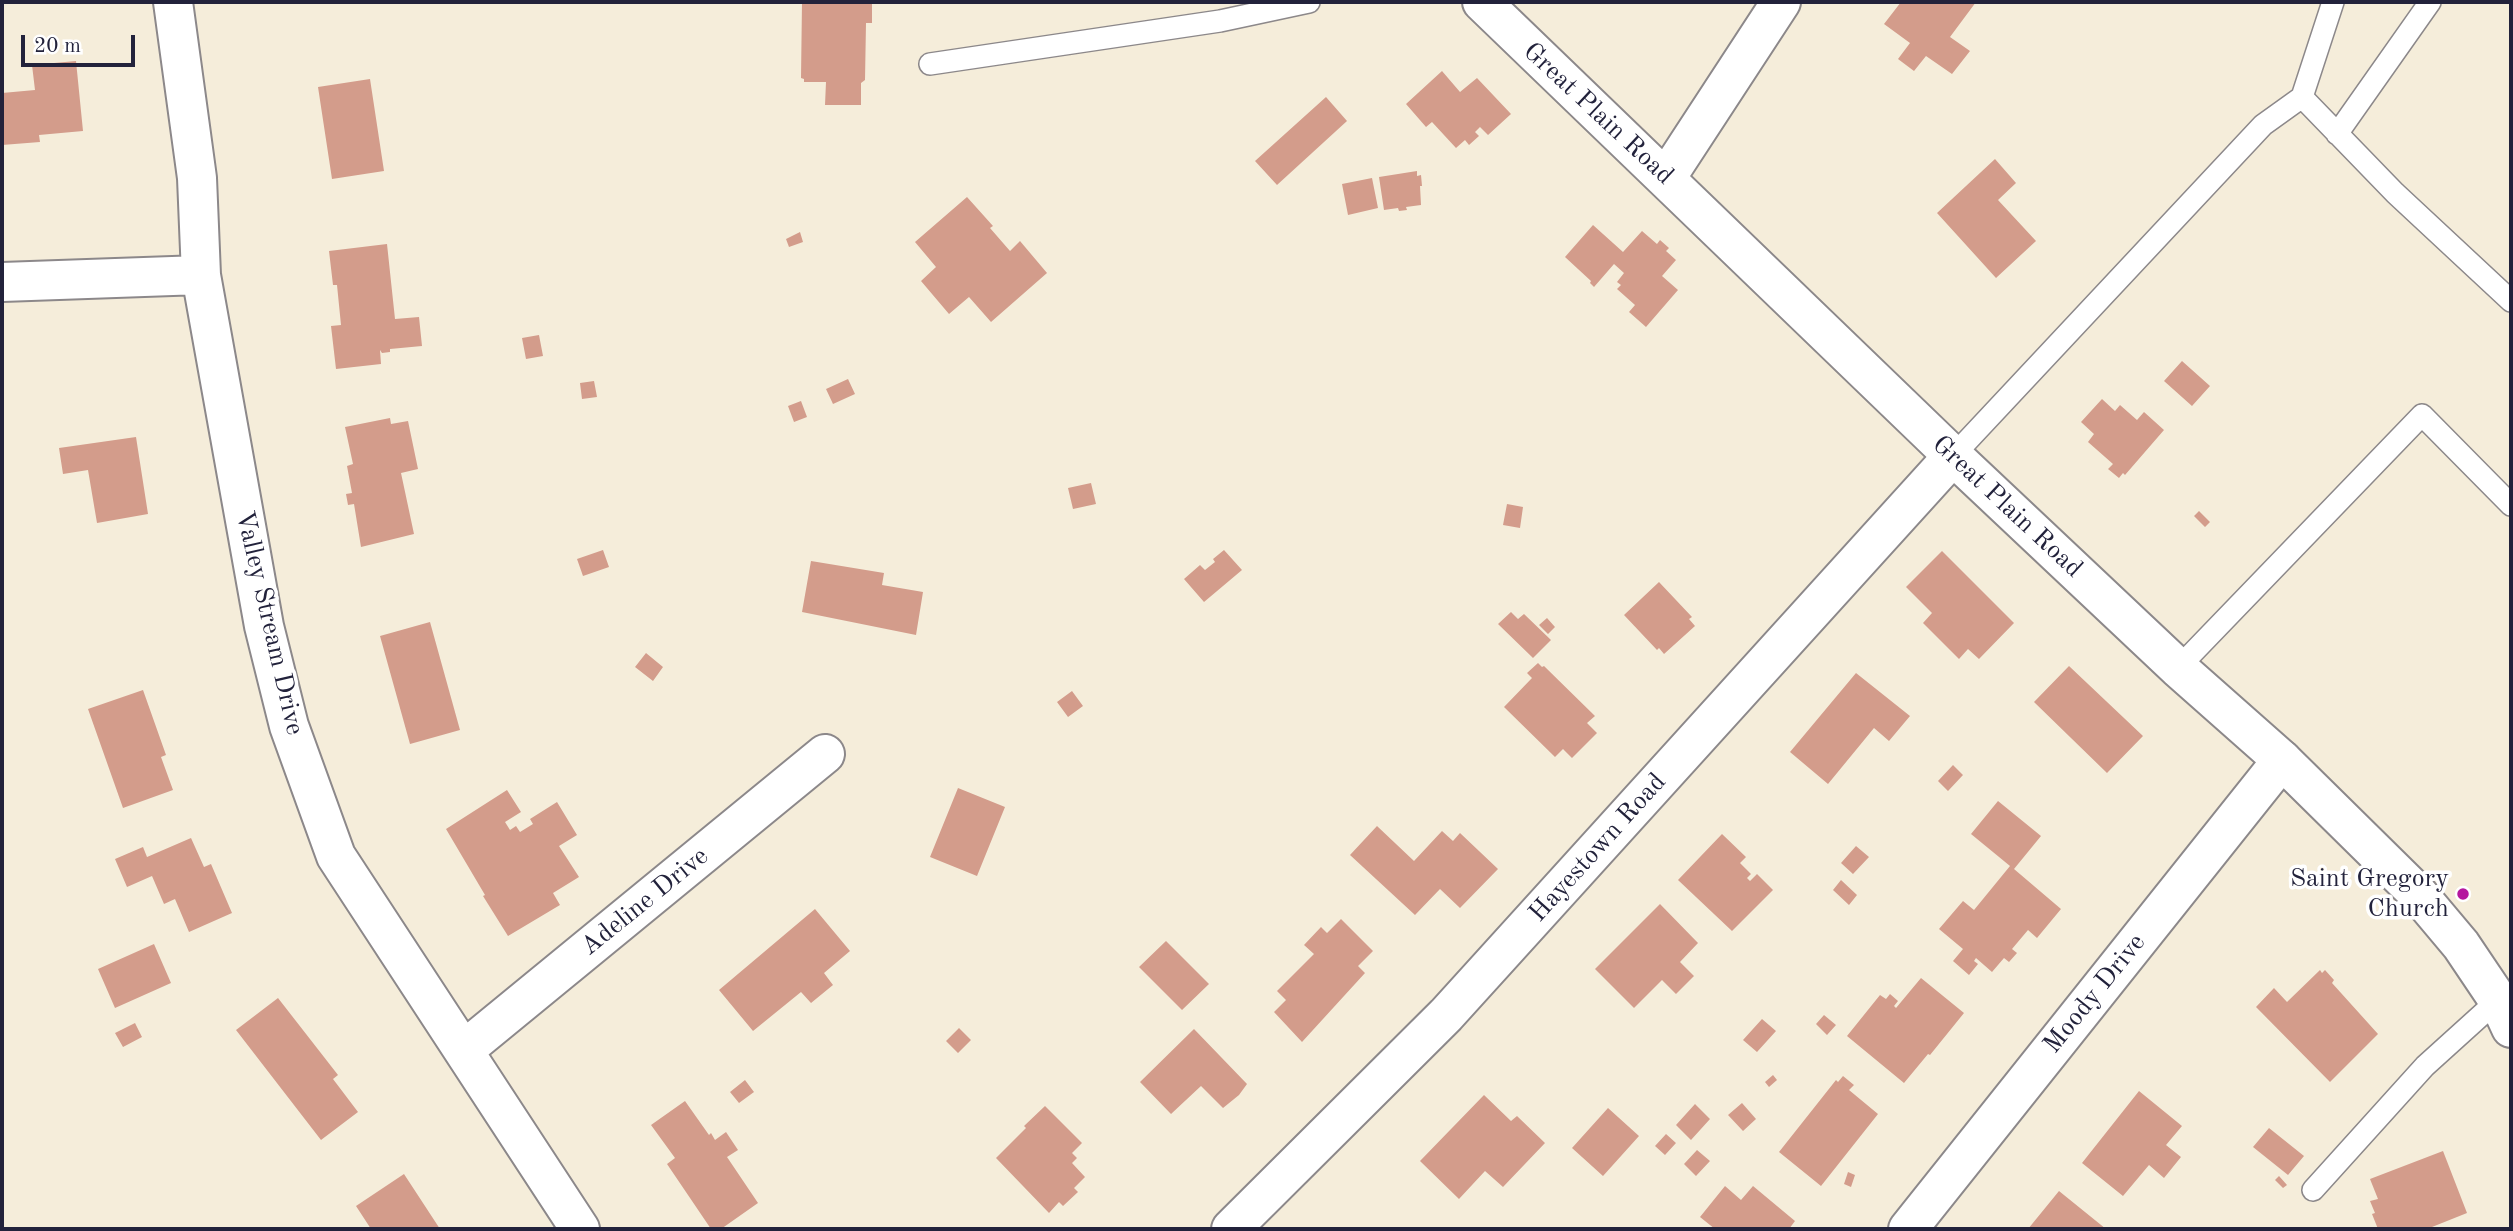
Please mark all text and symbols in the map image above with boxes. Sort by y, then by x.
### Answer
scale bar [24,21,138,65]
text: 20 m [34,36,81,57]
street label: Great Plain Road [1516,36,1680,192]
street label: Great Plain Road [1925,429,2089,585]
street label: Valley Stream Drive [228,508,310,738]
street label: Hayestown Road [1523,767,1673,929]
street label: Adeline Drive [575,841,715,963]
place label: Saint Gregory Church [2290,863,2449,924]
marker: Saint Gregory Church [2455,886,2471,902]
street label: Moody Drive [2037,928,2153,1060]

